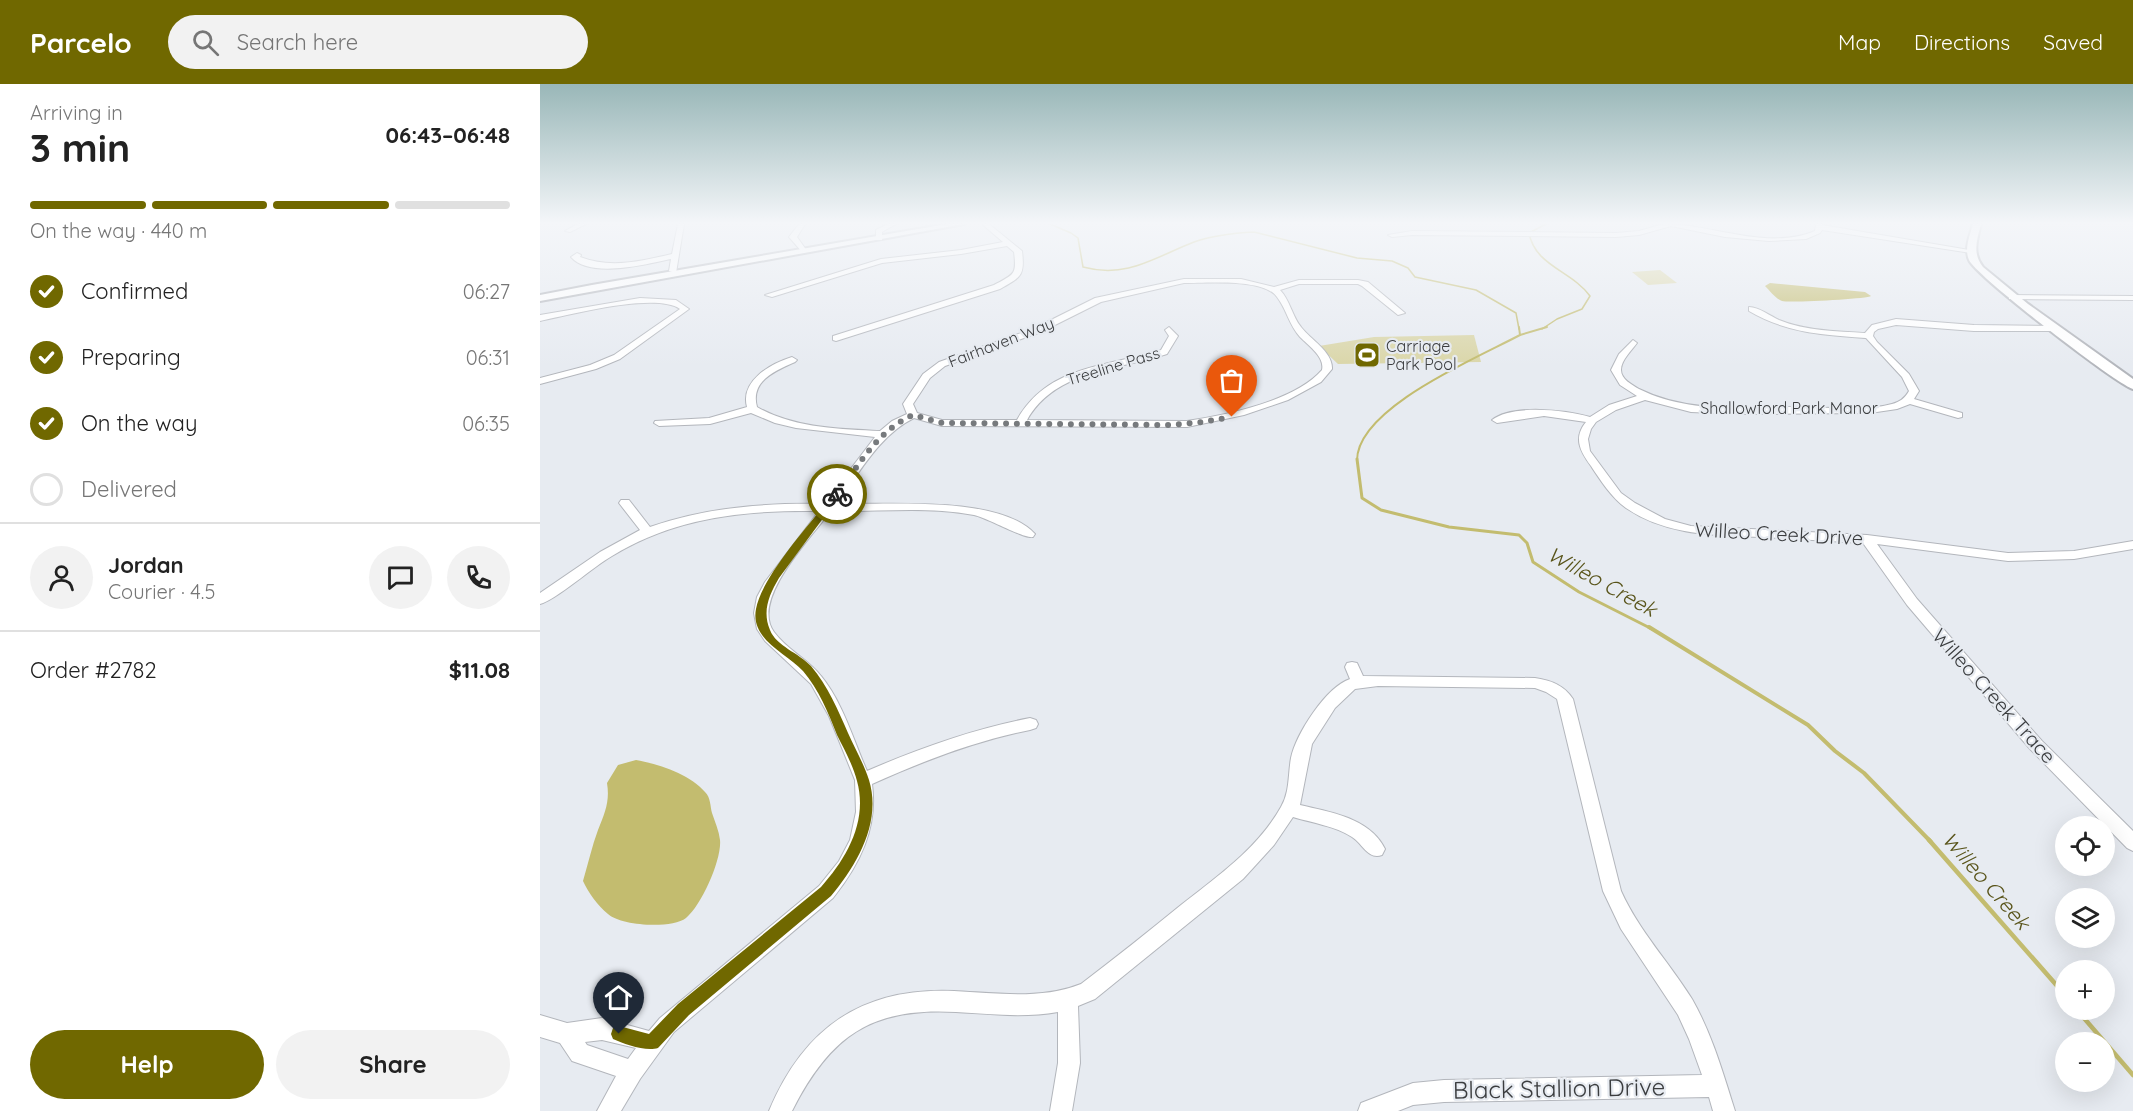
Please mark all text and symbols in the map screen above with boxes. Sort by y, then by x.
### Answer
search box [168,15,588,69]
text: Parcelo [30,25,132,60]
icon: search [189,26,222,59]
text: Search here [237,28,358,56]
text: Map [1838,29,1881,55]
text: Directions [1914,29,2010,55]
text: Saved [2043,29,2103,55]
text: Arriving in [30,100,123,125]
text: 06:43–06:48 [386,121,510,149]
text: 3 min [30,123,130,172]
text: On the way · 440 m [30,218,207,243]
icon: check [30,275,63,308]
text: Confirmed [81,277,188,305]
text: 06:27 [463,279,510,304]
street label: Fairhaven Way [945,313,1057,371]
place label: Carriage Park Pool [1386,336,1457,374]
sports icon: Carriage Park Pool [1352,340,1382,370]
icon: check [30,341,63,374]
street label: Treeline Pass [1064,342,1162,390]
text: Preparing [81,343,181,371]
text: 06:31 [466,345,510,370]
pin [1206,355,1257,417]
icon: bag [1215,364,1248,397]
street label: Shallowford Park Manor [1700,398,1878,418]
icon: check [30,407,63,440]
text: On the way [81,409,197,437]
text: 06:35 [462,411,510,436]
courier [807,464,867,524]
text: Delivered [81,475,177,503]
icon: bike [821,478,854,511]
street label: Willeo Creek Drive [1694,517,1864,550]
water label: Willeo Creek [1543,540,1663,623]
button: person [30,546,93,609]
button: chat [369,546,432,609]
button: phone [447,546,510,609]
text: Jordan [108,551,184,579]
text: Courier · 4.5 [108,579,215,604]
street label: Willeo Creek Trace [1927,623,2061,768]
text: Order #2782 [30,656,157,684]
text: $11.08 [449,656,510,684]
map controls [2055,816,2115,1092]
button: locate [2055,816,2115,876]
water label: Willeo Creek [1937,826,2037,936]
button: layers [2055,888,2115,948]
button: + [2055,960,2115,1020]
pin [593,972,644,1034]
icon: home [602,981,635,1014]
button: Help [30,1030,264,1099]
button: Share [276,1030,510,1099]
button: − [2055,1032,2115,1092]
street label: Black Stallion Drive [1452,1071,1665,1105]

